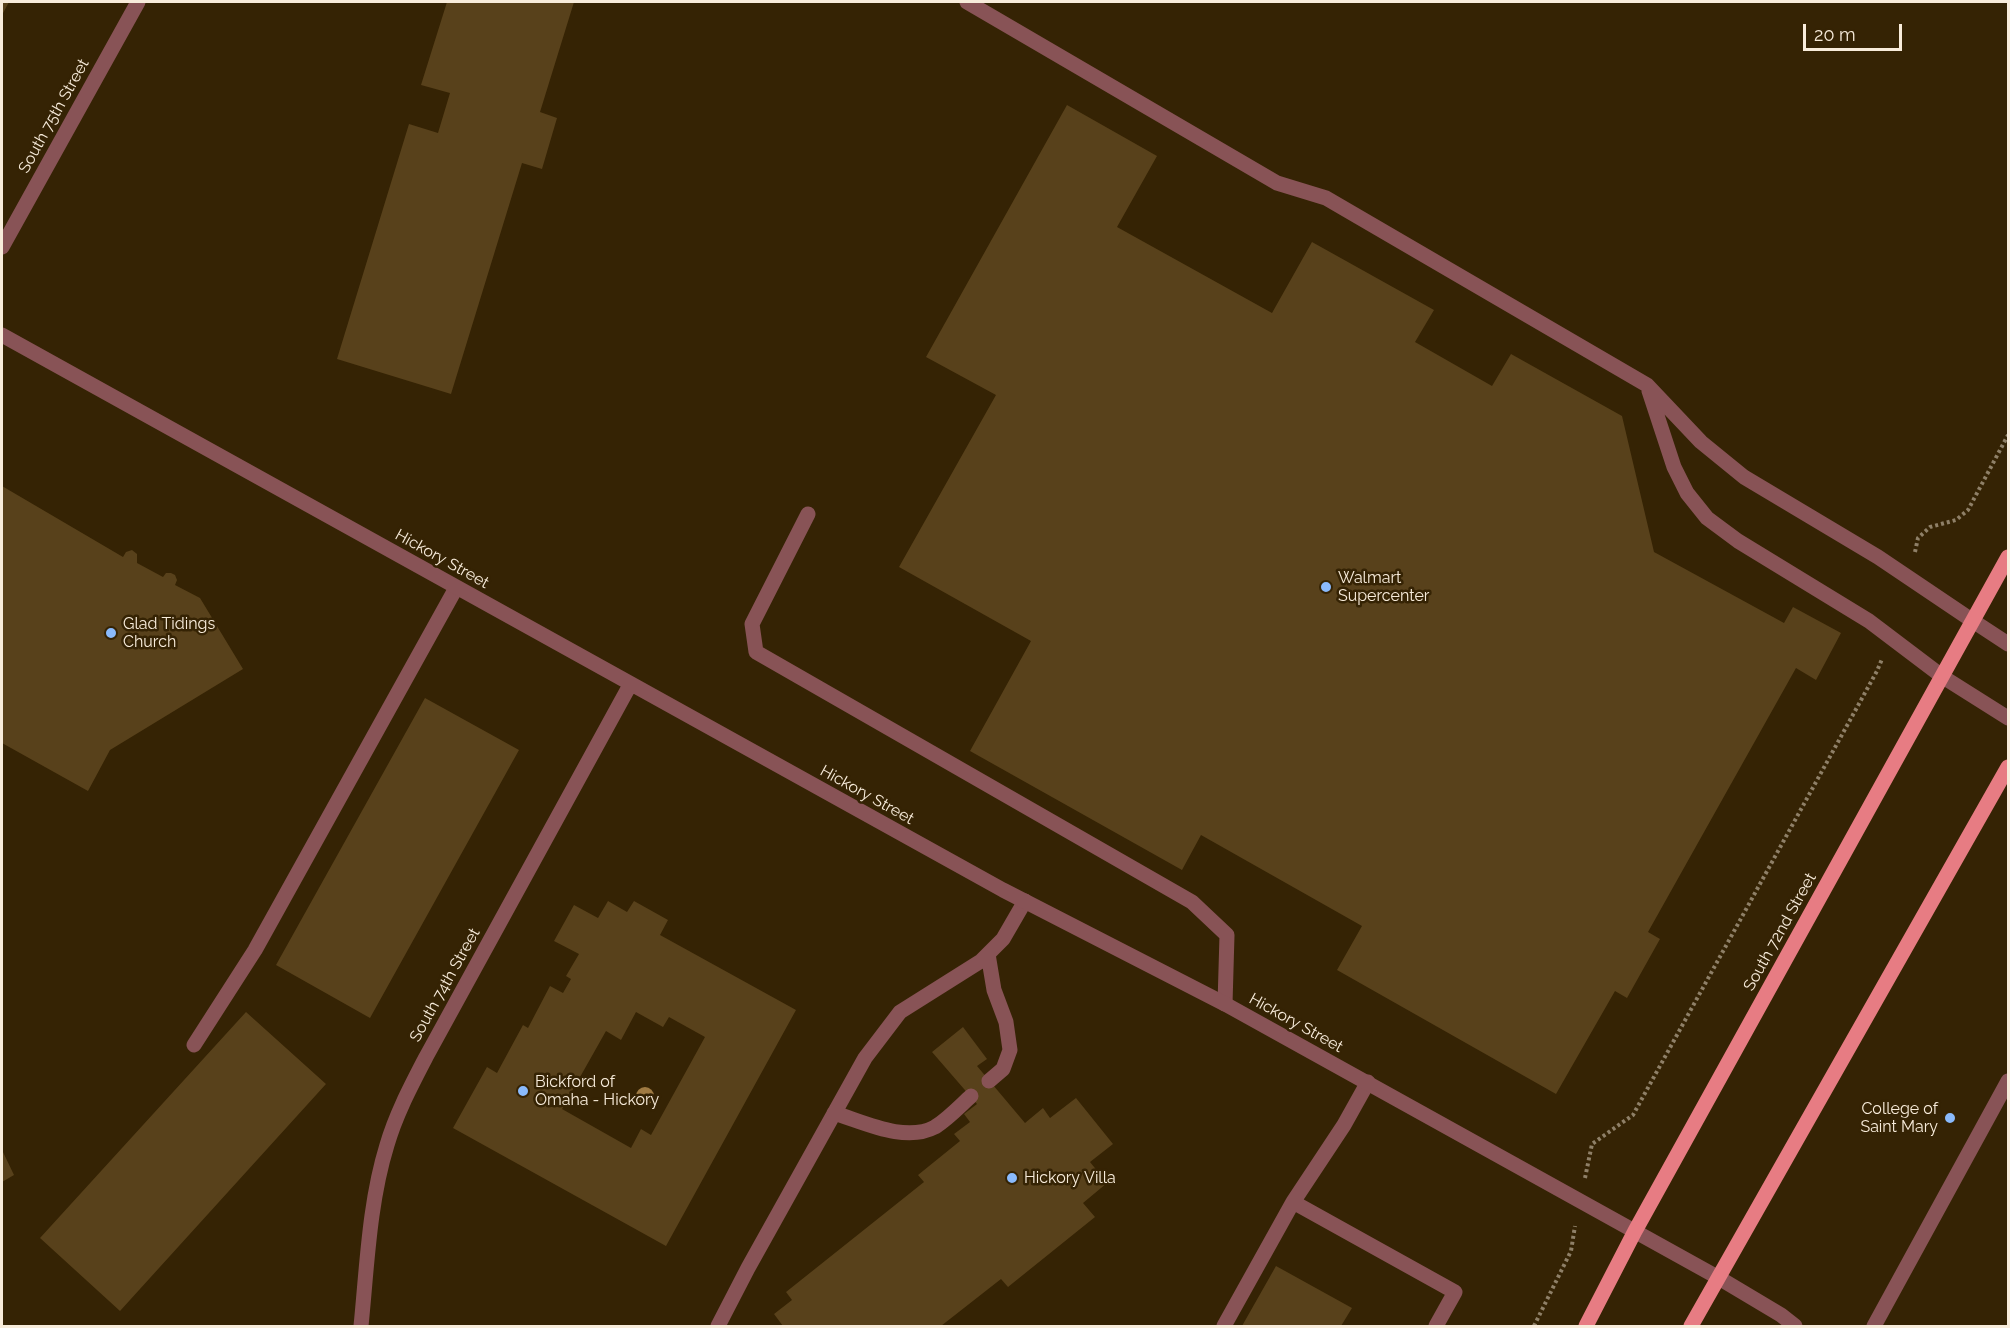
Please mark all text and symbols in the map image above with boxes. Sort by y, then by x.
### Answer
scale bar [1806,12,1905,50]
text: 20 m [1814,24,1856,45]
street label: South 75th Street [15,56,93,176]
street label: Hickory Street [392,525,492,593]
place label: Walmart Supercenter [1338,568,1429,606]
marker: Walmart Supercenter [1319,580,1333,594]
place label: Glad Tidings Church [123,614,215,652]
marker: Glad Tidings Church [104,626,118,640]
street label: Hickory Street [817,761,917,829]
street label: South 72nd Street [1740,870,1820,994]
street label: South 74th Street [406,925,484,1045]
street label: Hickory Street [1246,989,1346,1057]
place label: Bickford of Omaha - Hickory [535,1072,659,1110]
marker: Bickford of Omaha - Hickory [516,1084,530,1098]
place label: College of Saint Mary [1860,1099,1938,1137]
marker: College of Saint Mary [1943,1111,1957,1125]
place label: Hickory Villa [1024,1168,1116,1188]
marker: Hickory Villa [1005,1171,1019,1185]

